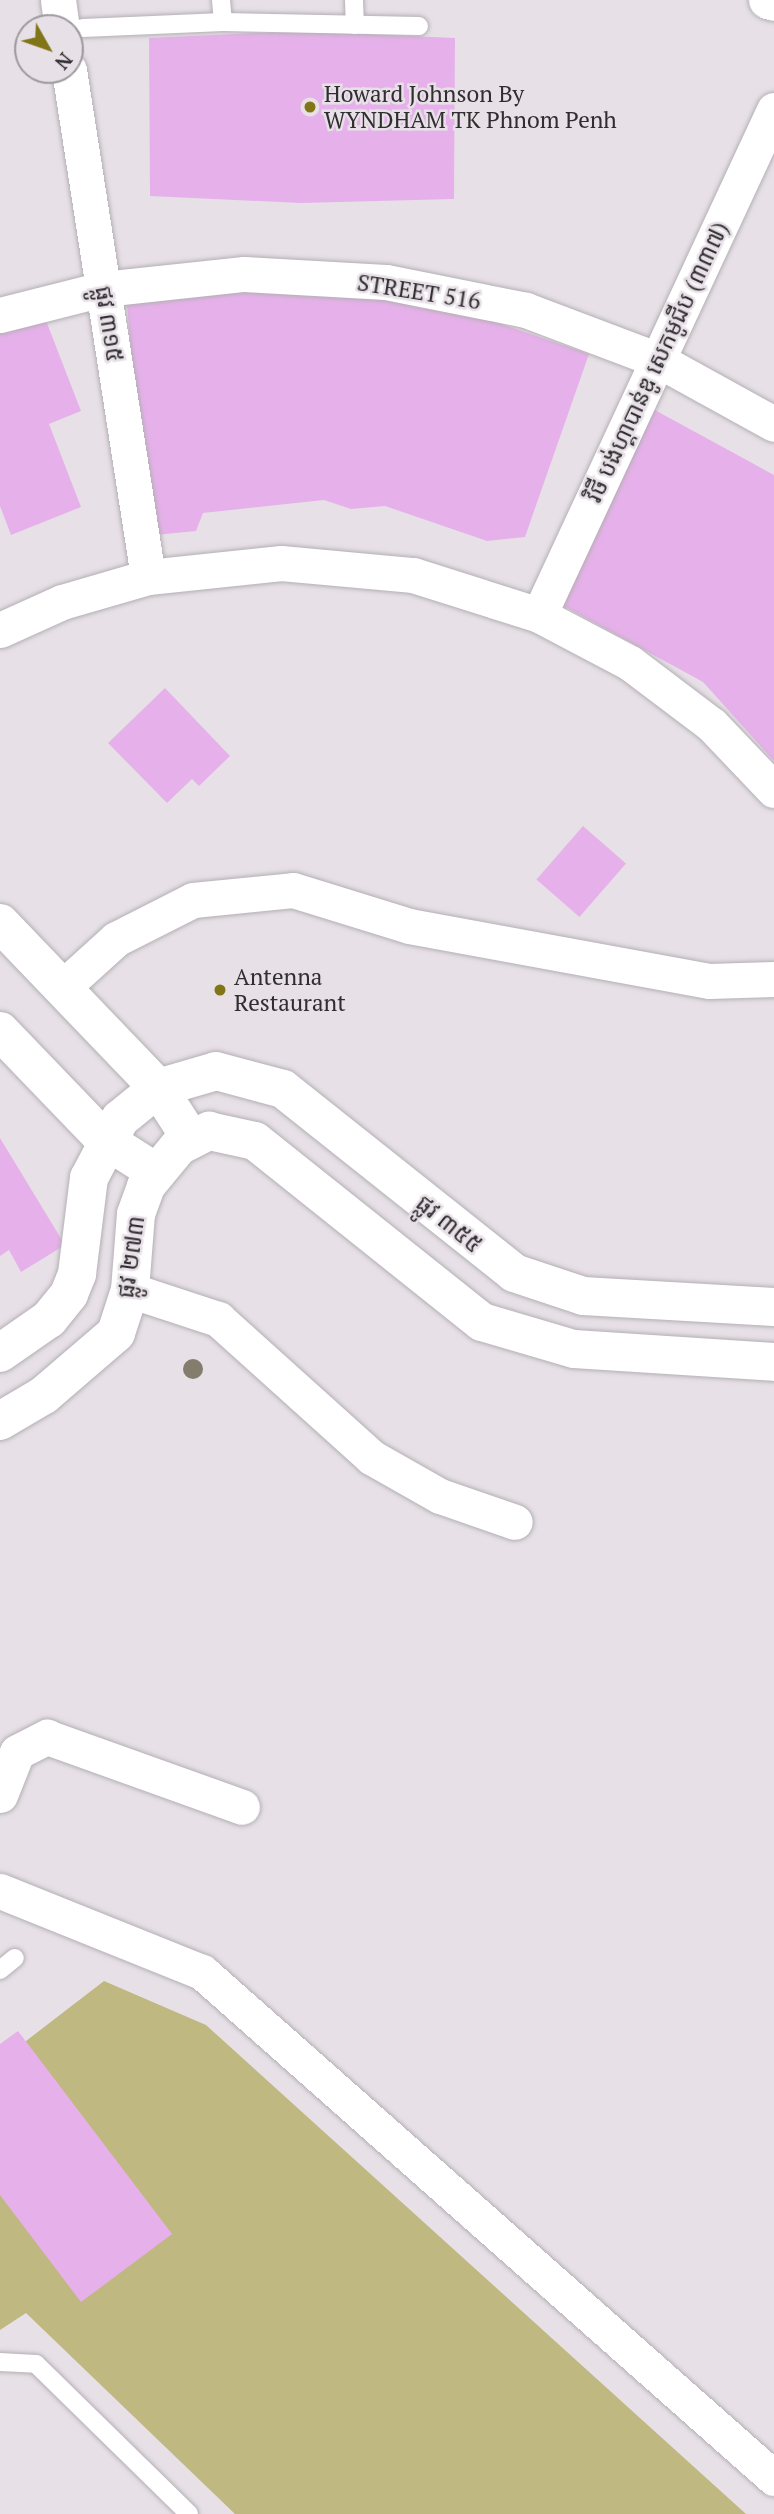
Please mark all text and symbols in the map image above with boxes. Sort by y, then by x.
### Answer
north arrow [14,14,84,84]
text: N [50,48,78,75]
place label: Howard Johnson By WYNDHAM TK Phnom Penh [324,80,617,134]
marker: Howard Johnson By WYNDHAM TK Phnom Penh [302,99,318,115]
street label: វិថី បង់ហ្គាបាន់ឌូ សេកមូជីប (៣៣៧) [580,217,734,507]
street label: STREET 516 [355,269,483,315]
street label: ផ្លូវ ៣១៥ [89,284,129,364]
place label: Antenna Restaurant [234,963,346,1017]
marker: Antenna Restaurant [212,982,228,998]
street label: ផ្លូវ ៣៥៥ [411,1189,487,1259]
street label: ផ្លូវ ២៧៣ [112,1214,150,1300]

